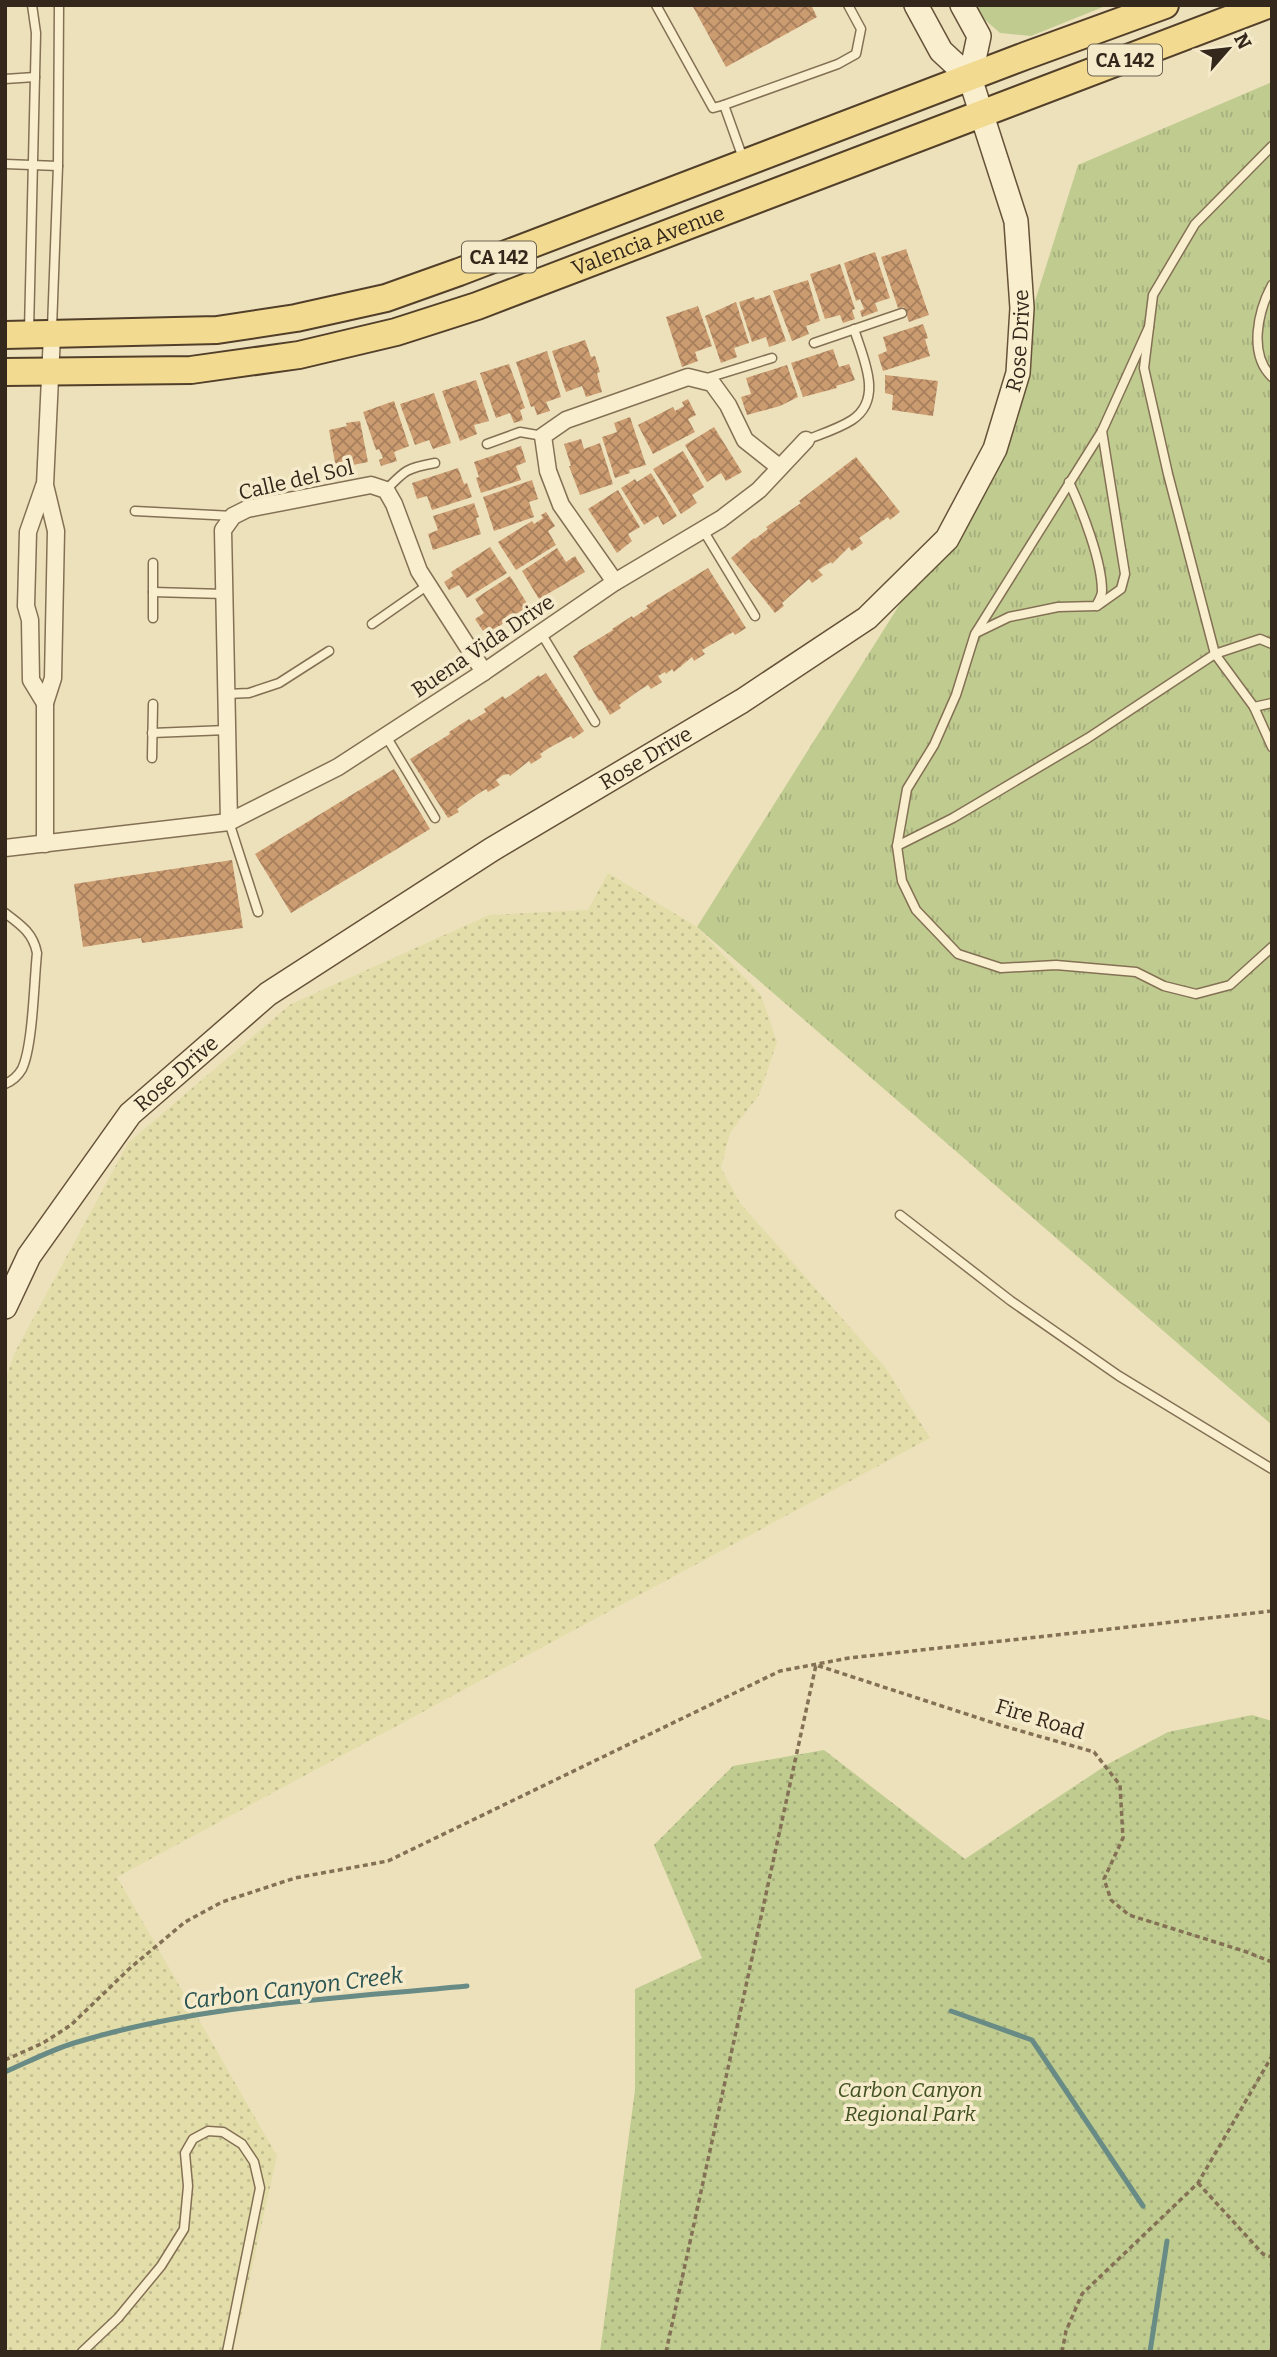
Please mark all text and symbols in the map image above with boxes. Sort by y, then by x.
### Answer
north arrow [1193,14,1263,84]
text: N [1229,29,1256,53]
road number: CA 142 [1088,44,1162,76]
street label: Valencia Avenue [568,200,728,282]
road number: CA 142 [462,242,536,272]
street label: Rose Drive [1000,288,1035,395]
street label: Calle del Sol [236,454,356,506]
street label: Buena Vida Drive [407,589,559,703]
street label: Rose Drive [595,721,697,796]
street label: Rose Drive [129,1030,224,1117]
street label: Fire Road [992,1693,1088,1745]
water label: Carbon Canyon Creek [181,1961,405,2015]
park label: Carbon Canyon Regional Park [838,2077,982,2127]

